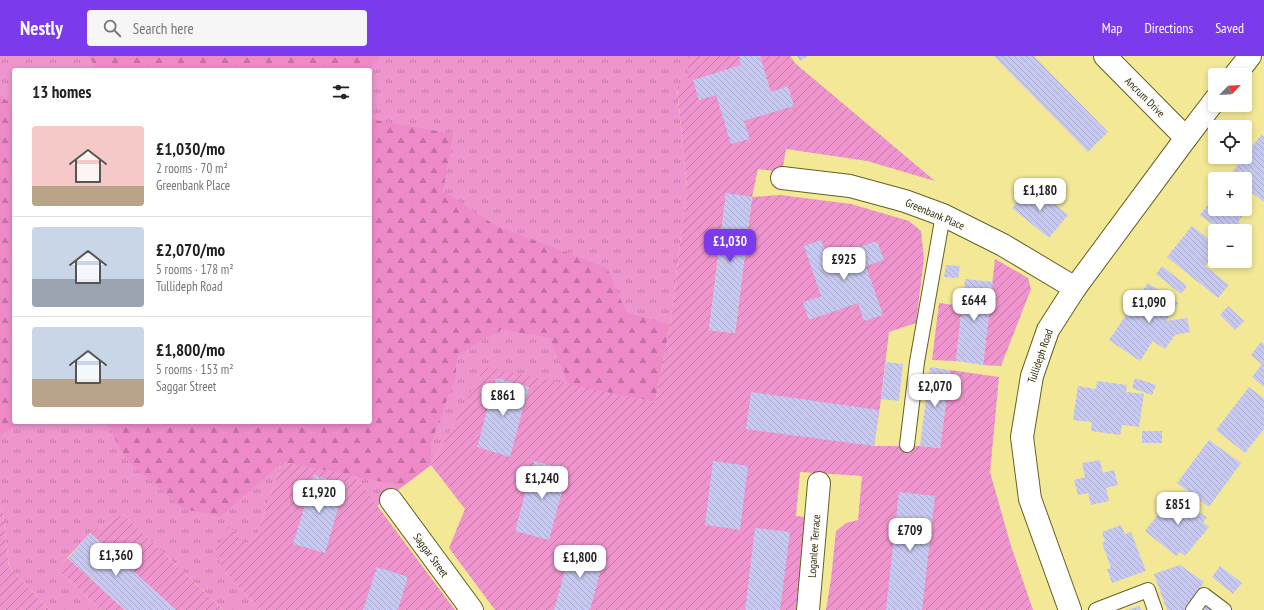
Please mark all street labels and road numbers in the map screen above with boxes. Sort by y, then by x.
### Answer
street label: Ancrum Drive [1122,74,1168,120]
street label: Greenbank Place [903,195,967,233]
street label: Tullideph Road [1024,327,1056,385]
street label: Loganlee Terrace [805,513,823,578]
street label: Saggar Street [410,530,452,580]

